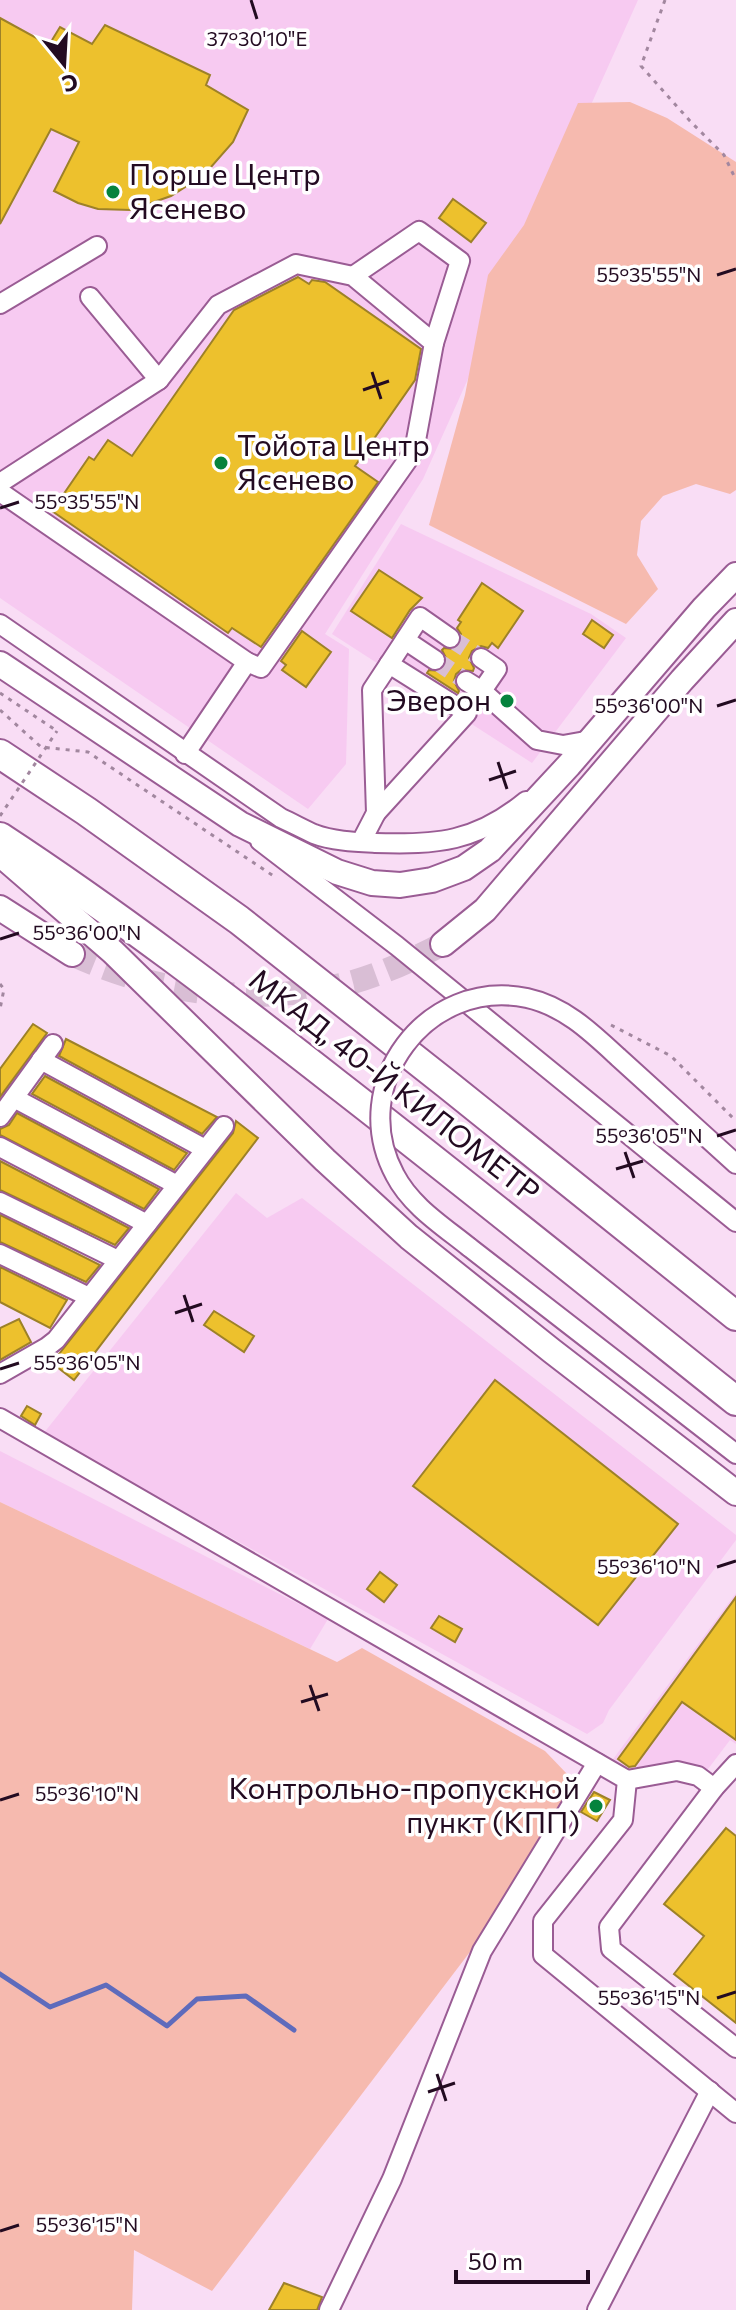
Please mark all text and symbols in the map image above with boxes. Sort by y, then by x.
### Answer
north arrow [24,24,104,104]
text: 37°30'10"E [207,26,307,50]
text: С [59,68,82,99]
place label: Порше Центр Ясенево [129,154,321,225]
marker: Порше Центр Ясенево [104,183,122,201]
text: 55°35'55"N [597,262,701,286]
place label: Тойота Центр Ясенево [237,425,430,496]
marker: Тойота Центр Ясенево [212,454,230,472]
text: 55°35'55"N [35,489,139,513]
place label: Эверон [386,680,491,717]
marker: Эверон [498,692,516,710]
text: 55°36'00"N [595,693,703,717]
text: 55°36'00"N [33,920,141,944]
street label: МКАД, 40-Й КИЛОМЕТР [243,959,548,1209]
text: 55°36'05"N [595,1123,703,1147]
text: 55°36'05"N [33,1350,141,1374]
text: 55°36'10"N [597,1554,701,1578]
place label: Контрольно-пропускной пункт (КПП) [228,1768,580,1839]
text: 55°36'10"N [35,1781,139,1805]
marker: Контрольно-пропускной пункт (КПП) [587,1797,605,1815]
text: 55°36'15"N [598,1985,700,2009]
text: 55°36'15"N [36,2212,138,2236]
scale bar [456,2234,588,2284]
text: 50 m [468,2246,523,2275]

